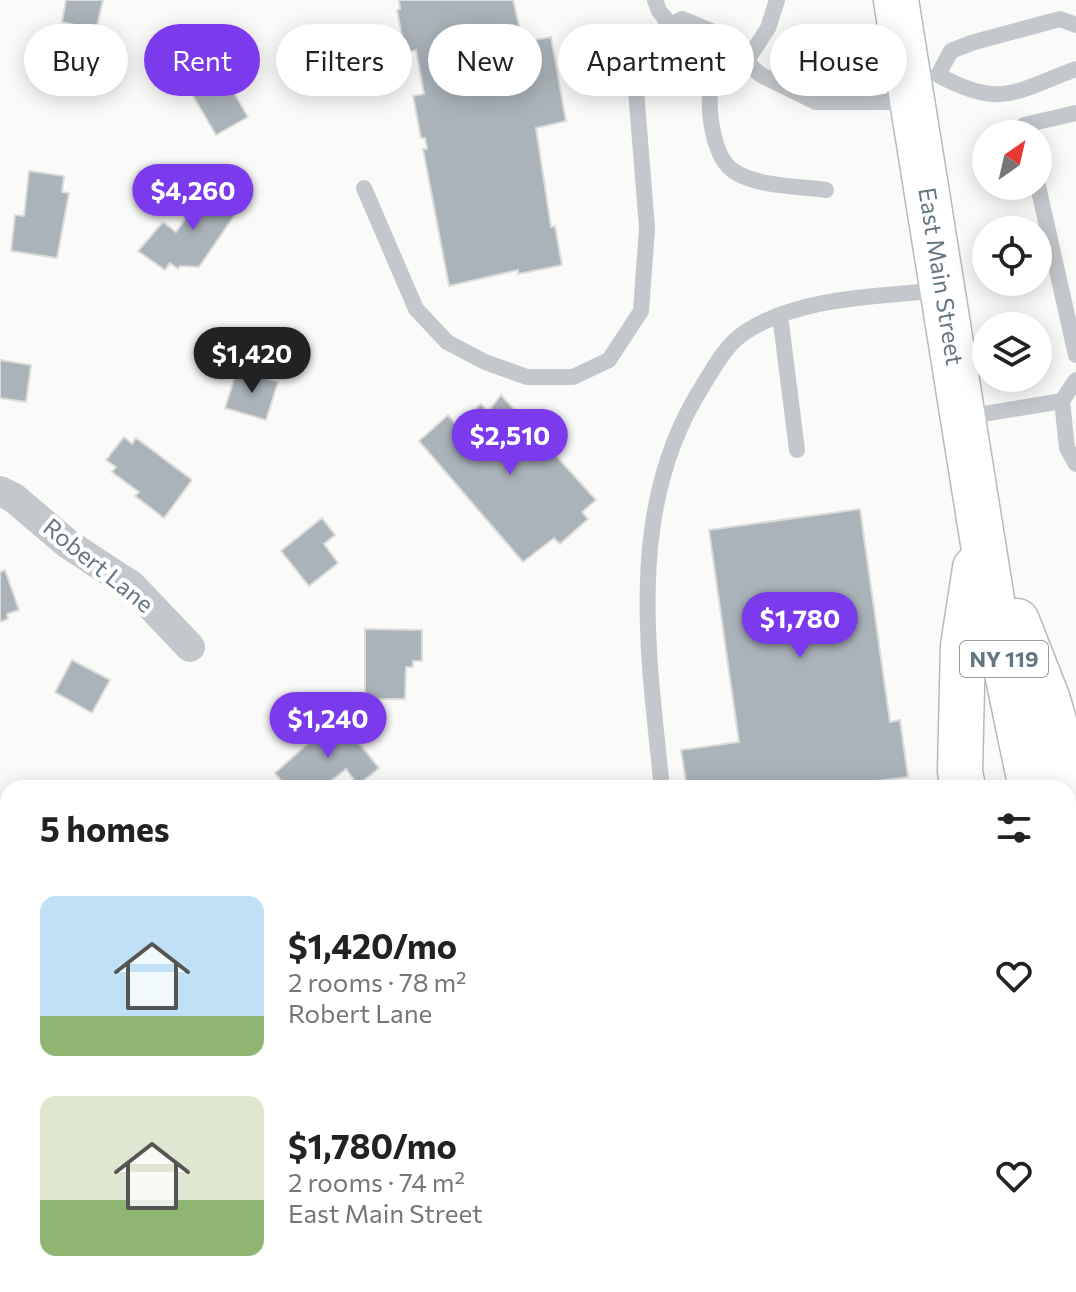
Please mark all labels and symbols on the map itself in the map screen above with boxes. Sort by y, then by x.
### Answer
north arrow [972,120,1052,200]
pin: $4,260 [128,164,258,232]
street label: East Main Street [913,185,970,367]
pin: $1,420 [187,327,317,395]
pin: $2,510 [445,409,575,477]
street label: Robert Lane [38,512,160,618]
pin: $1,780 [735,592,865,660]
road number: NY 119 [960,641,1048,677]
pin: $1,240 [263,692,393,760]

